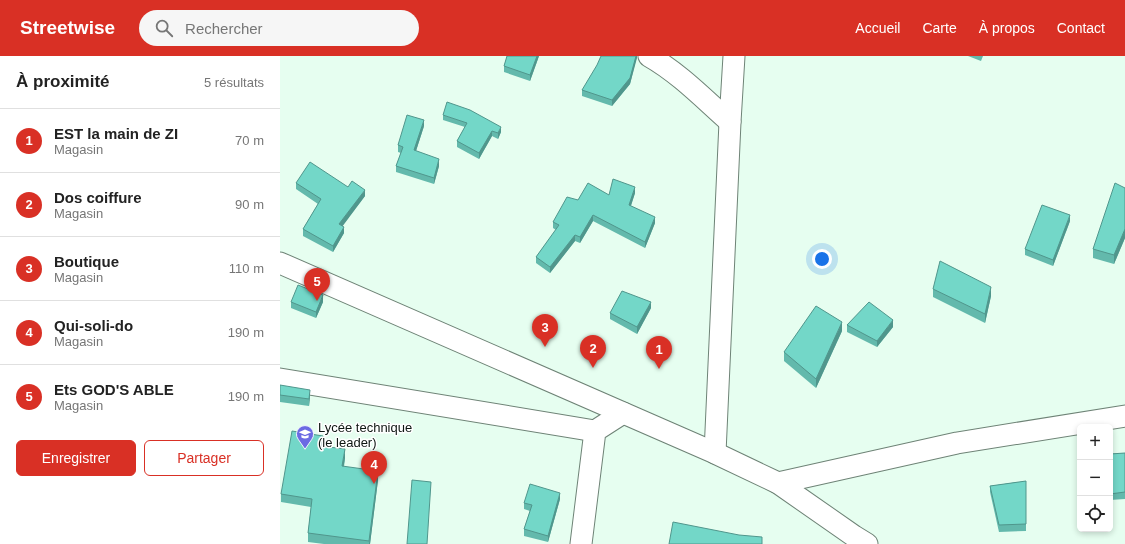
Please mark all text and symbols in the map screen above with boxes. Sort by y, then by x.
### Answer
search box [139,10,419,46]
text: Streetwise [20,17,115,38]
icon: search [153,17,175,39]
text: Rechercher [185,20,263,37]
text: Accueil [855,20,900,36]
text: Carte [922,20,957,36]
text: À propos [979,20,1035,36]
text: Contact [1057,20,1105,36]
text: À proximité [16,72,110,91]
text: 5 résultats [204,75,264,90]
text: EST la main de ZI [54,125,178,142]
text: 1 [25,133,33,148]
text: 70 m [235,133,264,148]
text: Magasin [54,142,103,157]
text: Dos coiffure [54,189,142,206]
text: 2 [25,197,33,212]
text: 90 m [235,197,264,212]
text: Magasin [54,206,103,221]
your location [812,249,832,269]
text: Boutique [54,253,119,270]
text: 3 [25,261,33,276]
text: 110 m [229,261,264,276]
pin: 5 [304,268,330,301]
text: Magasin [54,270,103,285]
pin: 3 [532,314,558,347]
text: Qui-soli-do [54,317,133,334]
text: 4 [25,325,33,340]
text: 190 m [228,325,264,340]
text: Magasin [54,334,103,349]
pin: 2 [580,335,606,368]
pin: 1 [646,336,672,369]
text: Ets GOD'S ABLE [54,381,174,398]
text: 5 [25,389,33,404]
text: 190 m [228,389,264,404]
text: Magasin [54,398,103,413]
place label: Lycée technique (le leader) [318,420,412,450]
school or university icon: Lycée technique (le leader) [295,424,315,449]
map controls [1077,424,1113,532]
button: + [1077,424,1113,460]
button: Enregistrer [16,440,136,476]
button: Partager [144,440,264,476]
pin: 4 [361,451,387,484]
button: − [1077,460,1113,496]
button: locate [1077,496,1113,532]

